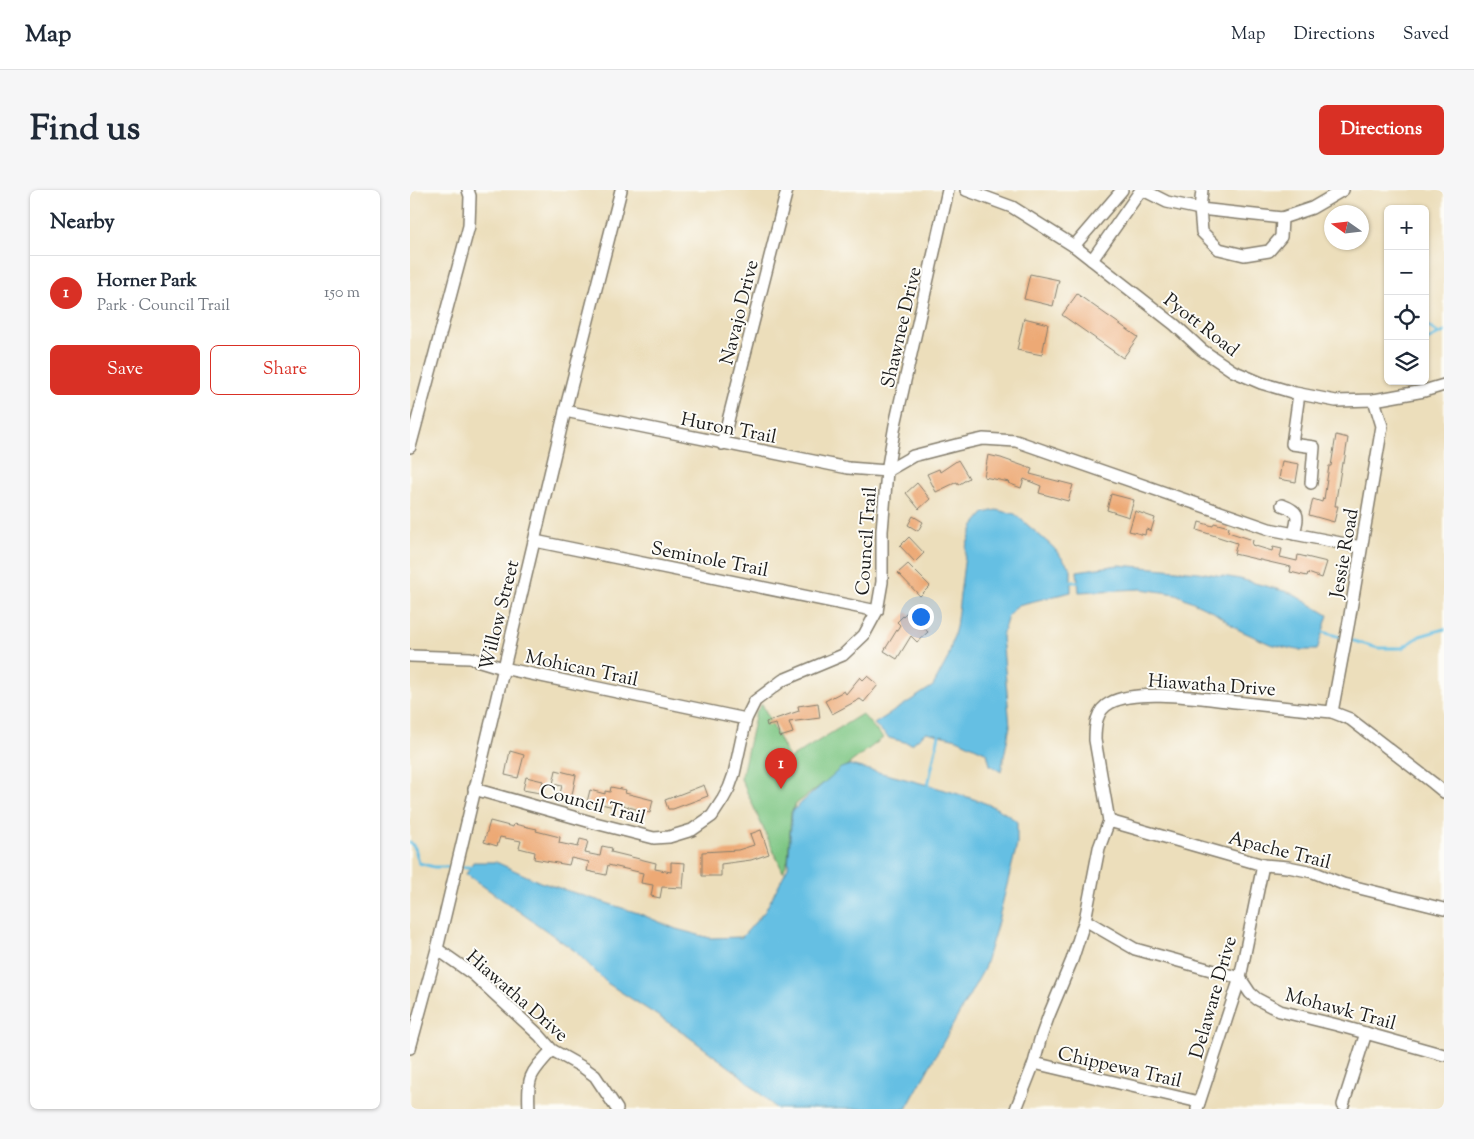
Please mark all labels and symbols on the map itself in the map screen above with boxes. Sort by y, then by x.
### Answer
north arrow [1324,205,1369,250]
street label: Navajo Drive [714,257,767,368]
street label: Shawnee Drive [875,264,930,391]
street label: Pyott Road [1157,288,1244,364]
street label: Huron Trail [678,407,779,452]
street label: Council Trail [850,486,885,596]
street label: Jessie Road [1324,506,1367,601]
street label: Seminole Trail [649,536,770,585]
street label: Willow Street [474,557,527,674]
your location [908,604,934,630]
street label: Mohican Trail [523,644,640,695]
street label: Hiawatha Drive [1147,669,1277,704]
pin: 1 [765,748,797,789]
street label: Council Trail [536,778,648,833]
street label: Apache Trail [1225,826,1334,877]
street label: Delaware Drive [1184,933,1245,1062]
street label: Hiawatha Drive [459,945,574,1049]
street label: Mohawk Trail [1282,983,1399,1038]
street label: Chippewa Trail [1055,1041,1184,1096]

